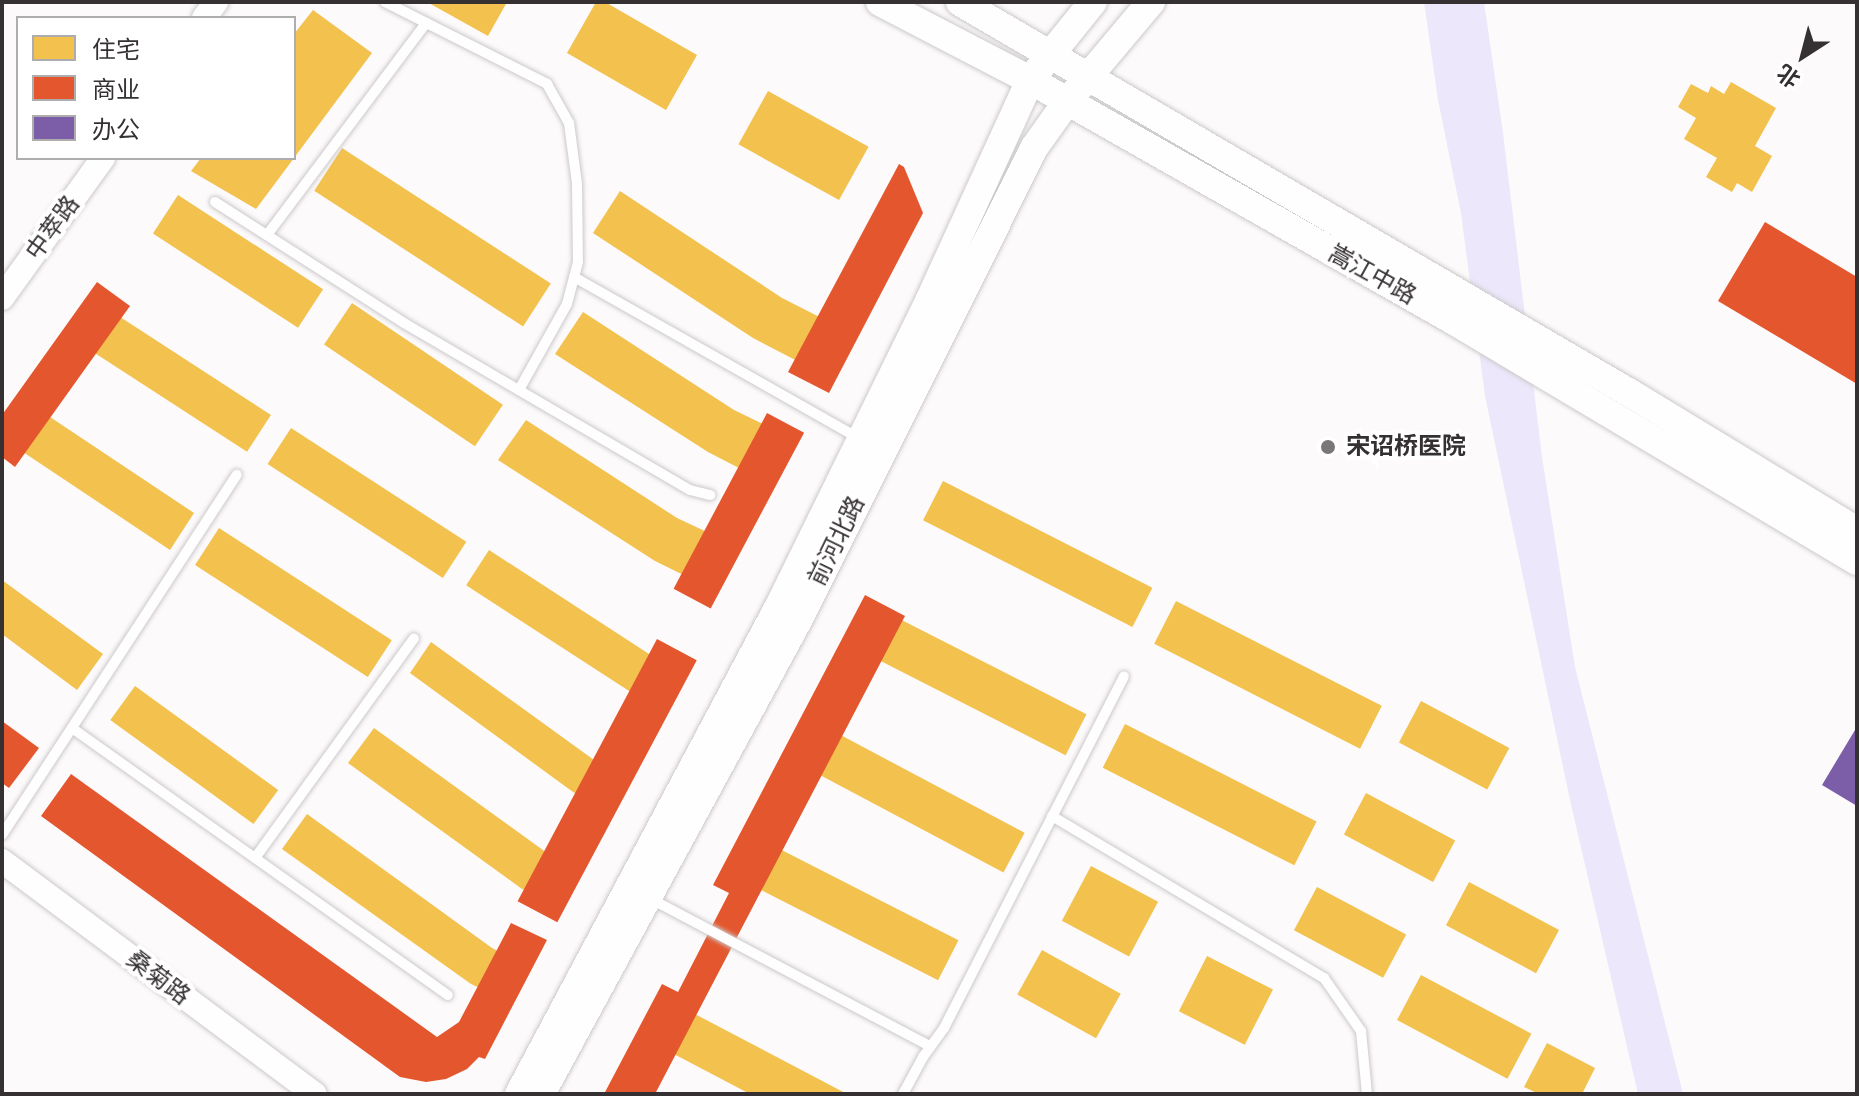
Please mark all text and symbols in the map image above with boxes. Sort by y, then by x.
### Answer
legend [16,16,296,160]
north arrow [1763,16,1843,96]
text: 住宅 [92,34,140,66]
text: 北 [1771,57,1807,94]
text: 商业 [92,74,140,106]
text: 办公 [92,114,140,146]
street label: 中萃路 [20,190,86,266]
street label: 嵩江中路 [1323,239,1421,311]
place label: 宋诏桥医院 [1346,433,1466,461]
marker: 宋诏桥医院 [1317,436,1339,458]
street label: 前河北路 [803,492,871,590]
street label: 桑菊路 [121,945,195,1011]

